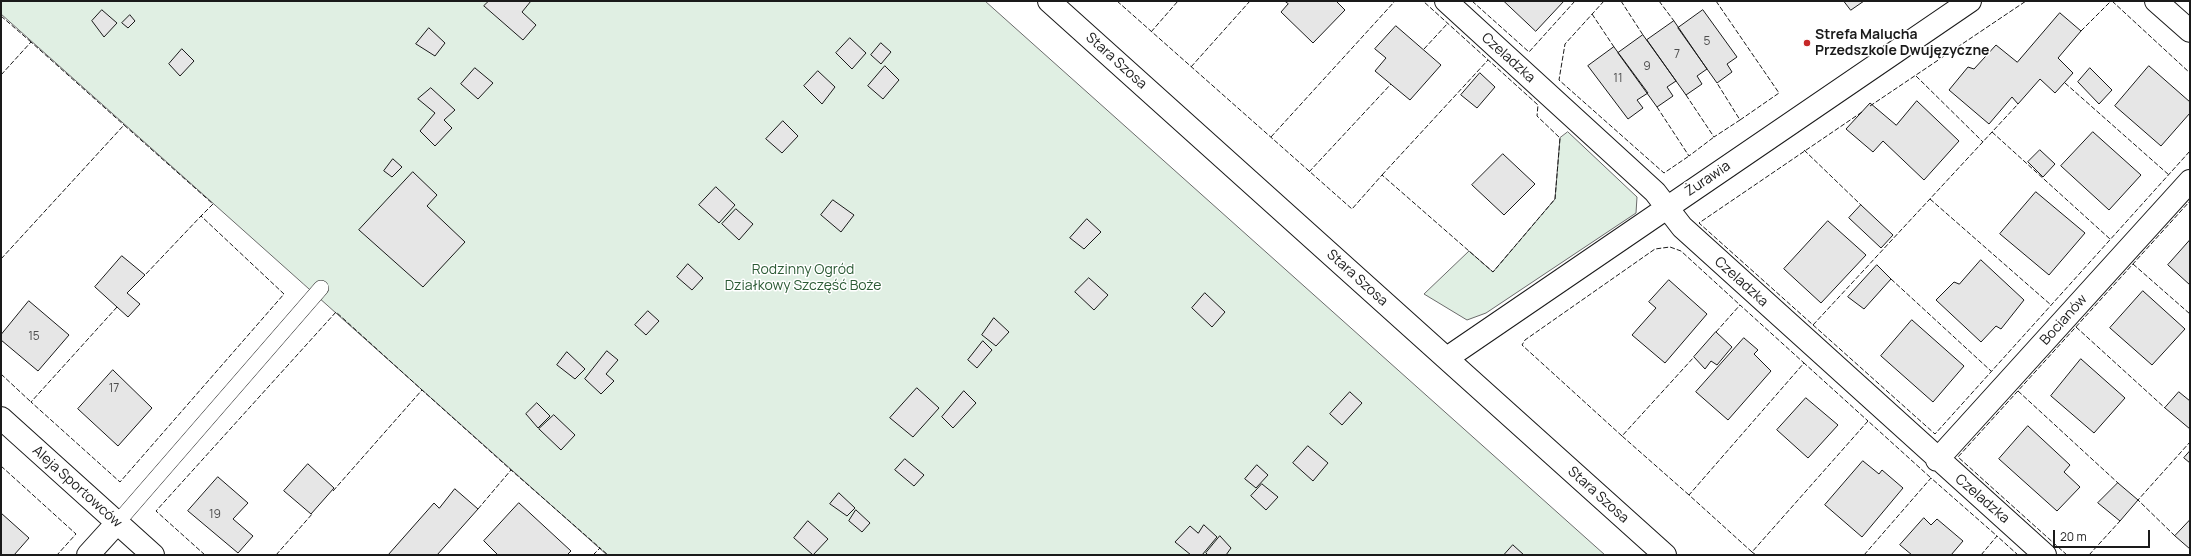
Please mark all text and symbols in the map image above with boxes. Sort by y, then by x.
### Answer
place label: Strefa Malucha Przedszkole Dwujęzyczne [1815,27,1989,60]
street label: Stara Szosa [1082,29,1150,93]
street label: Czeladzka [1478,29,1538,87]
house number: 5 [1704,35,1710,49]
marker: Strefa Malucha Przedszkole Dwujęzyczne [1802,38,1812,48]
house number: 7 [1674,48,1680,62]
house number: 9 [1643,60,1651,74]
house number: 11 [1613,72,1623,86]
street label: Żurawia [1682,158,1734,200]
street label: Stara Szosa [1323,246,1391,310]
street label: Czeladzka [1711,253,1771,311]
park label: Rodzinny Ogród Działkowy Szczęść Boże [725,262,881,294]
street label: Bocianów [2037,291,2091,349]
house number: 15 [28,330,40,344]
house number: 17 [109,382,119,396]
street label: Aleja Sportowców [29,442,125,532]
street label: Stara Szosa [1564,463,1632,527]
street label: Czeladzka [1951,471,2013,527]
house number: 19 [209,508,221,522]
scale bar [2055,522,2152,548]
text: 20 m [2060,528,2087,545]

